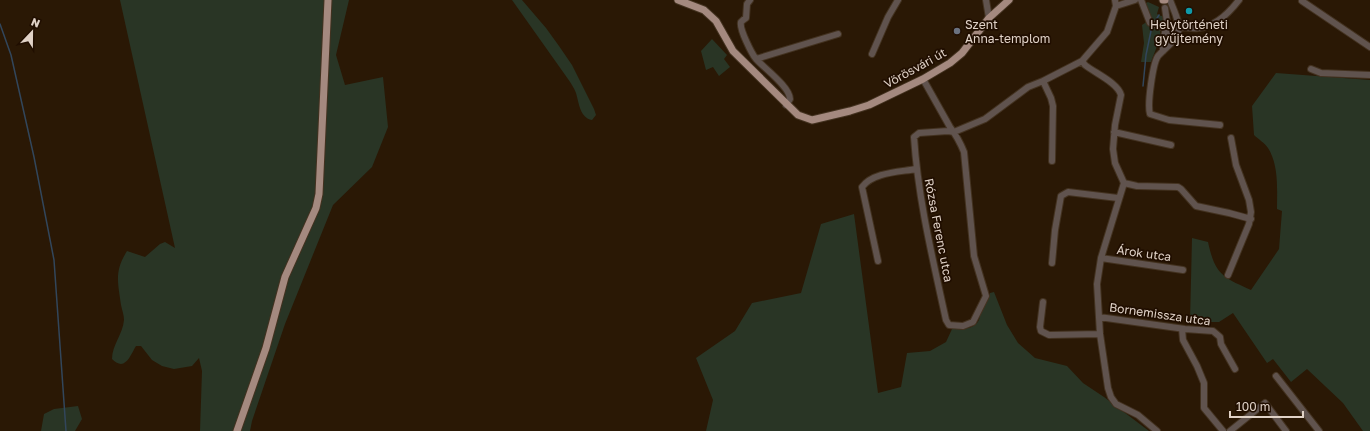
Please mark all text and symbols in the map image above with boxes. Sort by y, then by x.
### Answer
marker: Helytörténeti gyűjtemény [1184,6,1194,16]
north arrow [12,12,52,52]
text: N [30,15,42,30]
place label: Szent Anna-templom [965,17,1050,46]
place label: Helytörténeti gyűjtemény [1150,17,1228,46]
marker: Szent Anna-templom [952,26,962,36]
street label: Vörösvári út [881,45,949,91]
street label: Rózsa Ferenc utca [922,177,956,283]
street label: Árok utca [1116,242,1172,264]
street label: Bornemissza utca [1108,299,1212,329]
scale bar [1230,393,1303,419]
text: 100 m [1236,399,1270,414]

